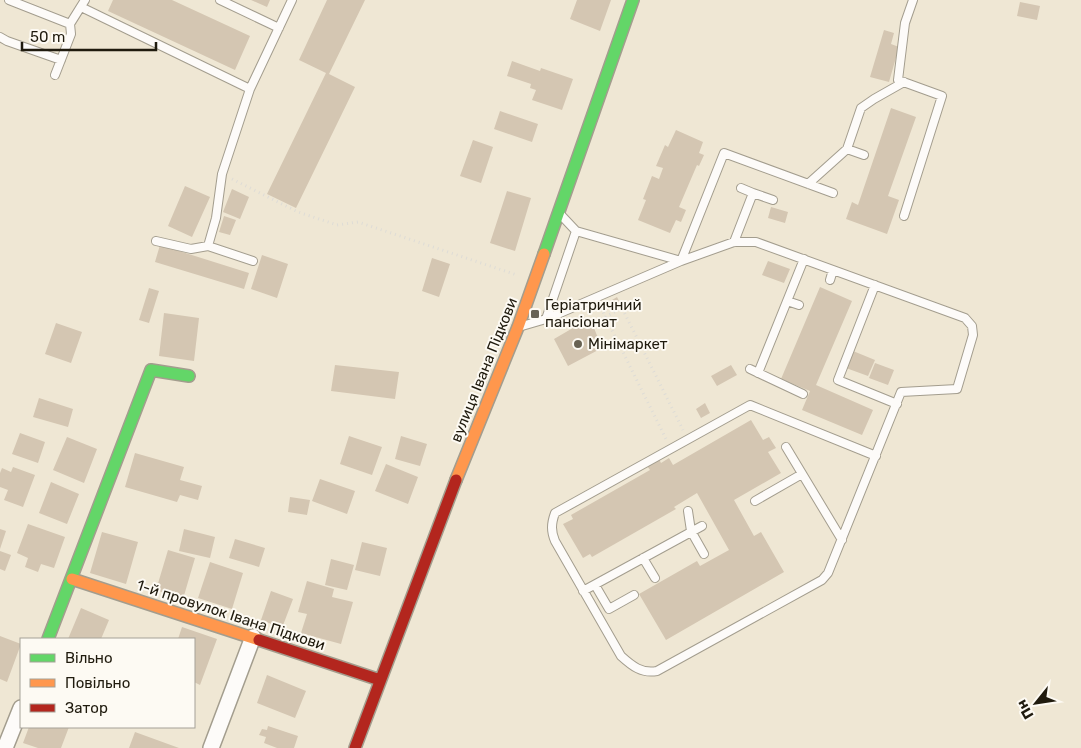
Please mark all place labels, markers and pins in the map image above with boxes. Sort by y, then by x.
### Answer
place label: Геріатричний пансіонат [545,296,642,331]
marker: Геріатричний пансіонат [529,308,541,320]
place label: Мінімаркет [588,335,668,353]
marker: Мінімаркет [572,338,584,350]

